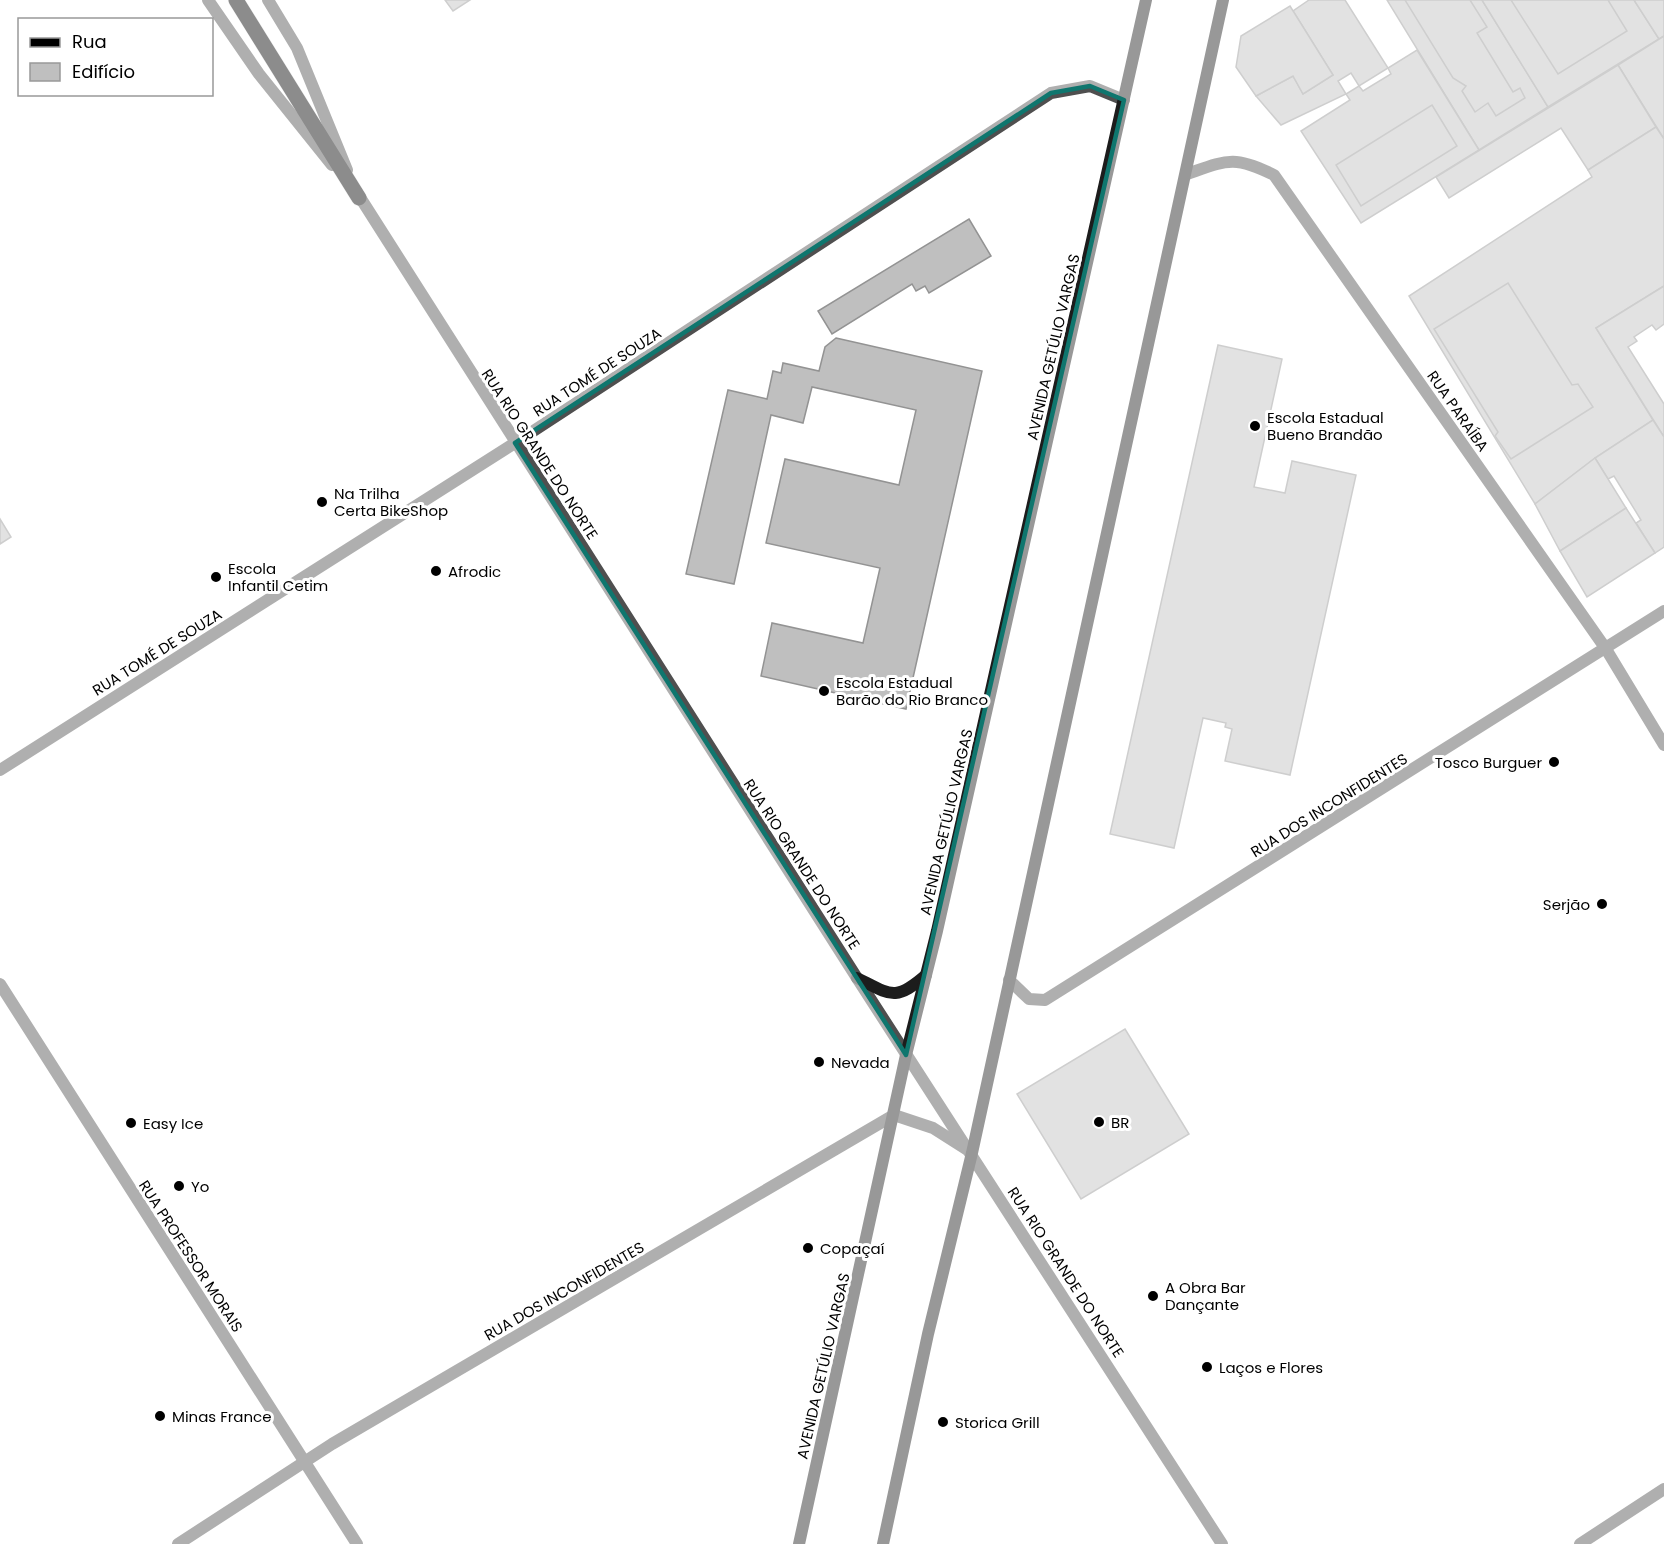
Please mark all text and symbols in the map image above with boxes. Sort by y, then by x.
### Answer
legend [18,18,213,96]
text: Rua [72,29,107,54]
text: Edifício [72,59,135,84]
street label: AVENIDA GETÚLIO VARGAS [1021,252,1085,442]
street label: RUA TOMÉ DE SOUZA [529,323,665,421]
street label: RUA RIO GRANDE DO NORTE [477,365,603,543]
street label: RUA PARAÍBA [1422,366,1494,456]
place label: Escola Estadual Bueno Brandão [1267,407,1384,445]
marker: Escola Estadual Bueno Brandão [1248,419,1262,433]
place label: Na Trilha Certa BikeShop [334,483,448,521]
marker: Na Trilha Certa BikeShop [315,495,329,509]
place label: Escola Infantil Cetim [228,558,328,596]
place label: Afrodic [448,561,501,582]
marker: Afrodic [429,564,443,578]
marker: Escola Infantil Cetim [209,570,223,584]
street label: RUA TOMÉ DE SOUZA [88,604,226,700]
place label: Escola Estadual Barão do Rio Branco [836,672,988,710]
marker: Escola Estadual Barão do Rio Branco [817,684,831,698]
street label: AVENIDA GETÚLIO VARGAS [914,727,978,917]
street label: RUA DOS INCONFIDENTES [1247,748,1411,862]
place label: Tosco Burguer [1435,752,1542,773]
marker: Tosco Burguer [1547,755,1561,769]
street label: RUA RIO GRANDE DO NORTE [739,775,865,953]
place label: Serjão [1543,894,1590,915]
marker: Serjão [1595,897,1609,911]
place label: Nevada [831,1052,890,1073]
marker: Nevada [812,1055,826,1069]
place label: BR [1111,1112,1129,1133]
place label: Easy Ice [143,1113,203,1134]
marker: BR [1092,1115,1106,1129]
marker: Easy Ice [124,1116,138,1130]
street label: RUA PROFESSOR MORAIS [134,1176,248,1336]
place label: Yo [191,1176,209,1197]
marker: Yo [172,1179,186,1193]
street label: RUA RIO GRANDE DO NORTE [1003,1183,1129,1361]
street label: RUA DOS INCONFIDENTES [480,1237,648,1345]
place label: Copaçaí [820,1238,885,1259]
marker: Copaçaí [801,1241,815,1255]
street label: AVENIDA GETÚLIO VARGAS [791,1271,855,1461]
place label: A Obra Bar Dançante [1165,1277,1246,1315]
marker: A Obra Bar Dançante [1146,1289,1160,1303]
place label: Laços e Flores [1219,1357,1323,1378]
marker: Laços e Flores [1200,1360,1214,1374]
place label: Minas France [172,1406,271,1427]
marker: Minas France [153,1409,167,1423]
place label: Storica Grill [955,1412,1040,1433]
marker: Storica Grill [936,1415,950,1429]

